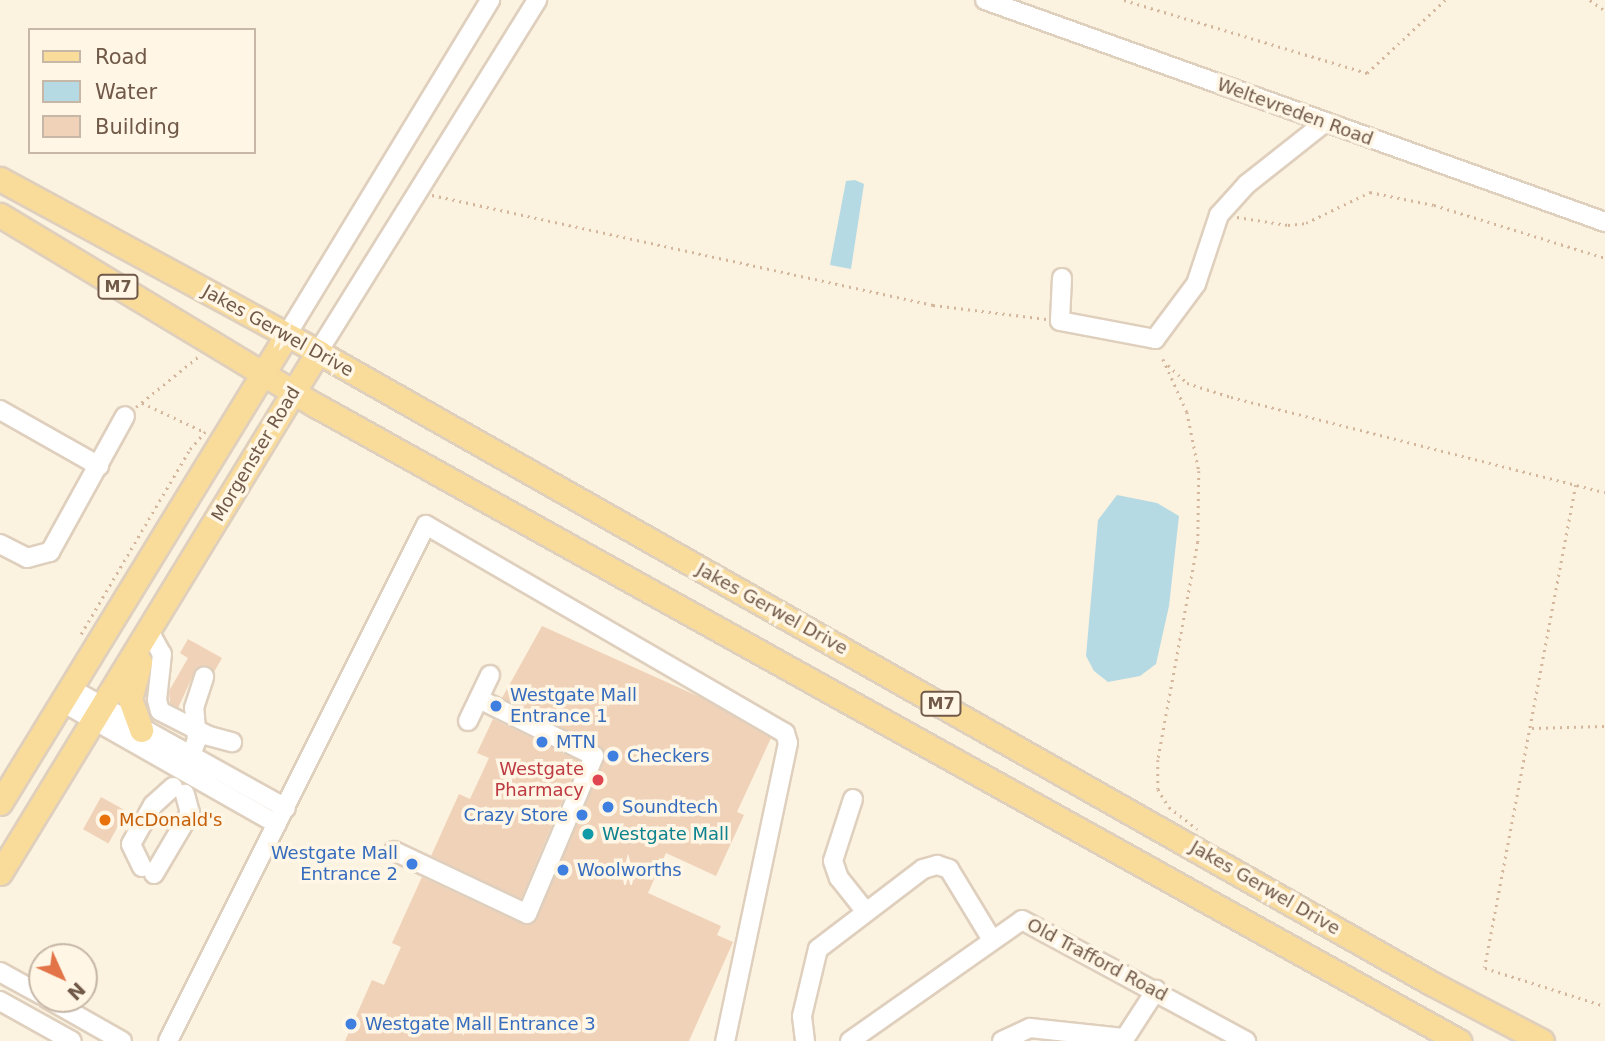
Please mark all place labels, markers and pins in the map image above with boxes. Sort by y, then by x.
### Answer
place label: Westgate Mall Entrance 1 [510,685,637,728]
marker: Westgate Mall Entrance 1 [488,698,504,714]
place label: MTN [556,731,596,753]
marker: MTN [534,734,550,750]
place label: Checkers [627,745,710,767]
marker: Checkers [605,748,621,764]
place label: Westgate Pharmacy [495,759,584,802]
marker: Westgate Pharmacy [590,772,606,788]
place label: Soundtech [622,796,718,818]
marker: Soundtech [600,799,616,815]
place label: Crazy Store [464,804,568,826]
marker: Crazy Store [574,807,590,823]
place label: McDonald's [119,809,222,831]
marker: McDonald's [97,812,113,828]
place label: Westgate Mall [602,823,729,845]
marker: Westgate Mall [580,826,596,842]
place label: Westgate Mall Entrance 2 [271,843,398,886]
marker: Westgate Mall Entrance 2 [404,856,420,872]
place label: Woolworths [577,859,682,881]
marker: Woolworths [555,862,571,878]
place label: Westgate Mall Entrance 3 [365,1013,596,1035]
marker: Westgate Mall Entrance 3 [343,1016,359,1032]

